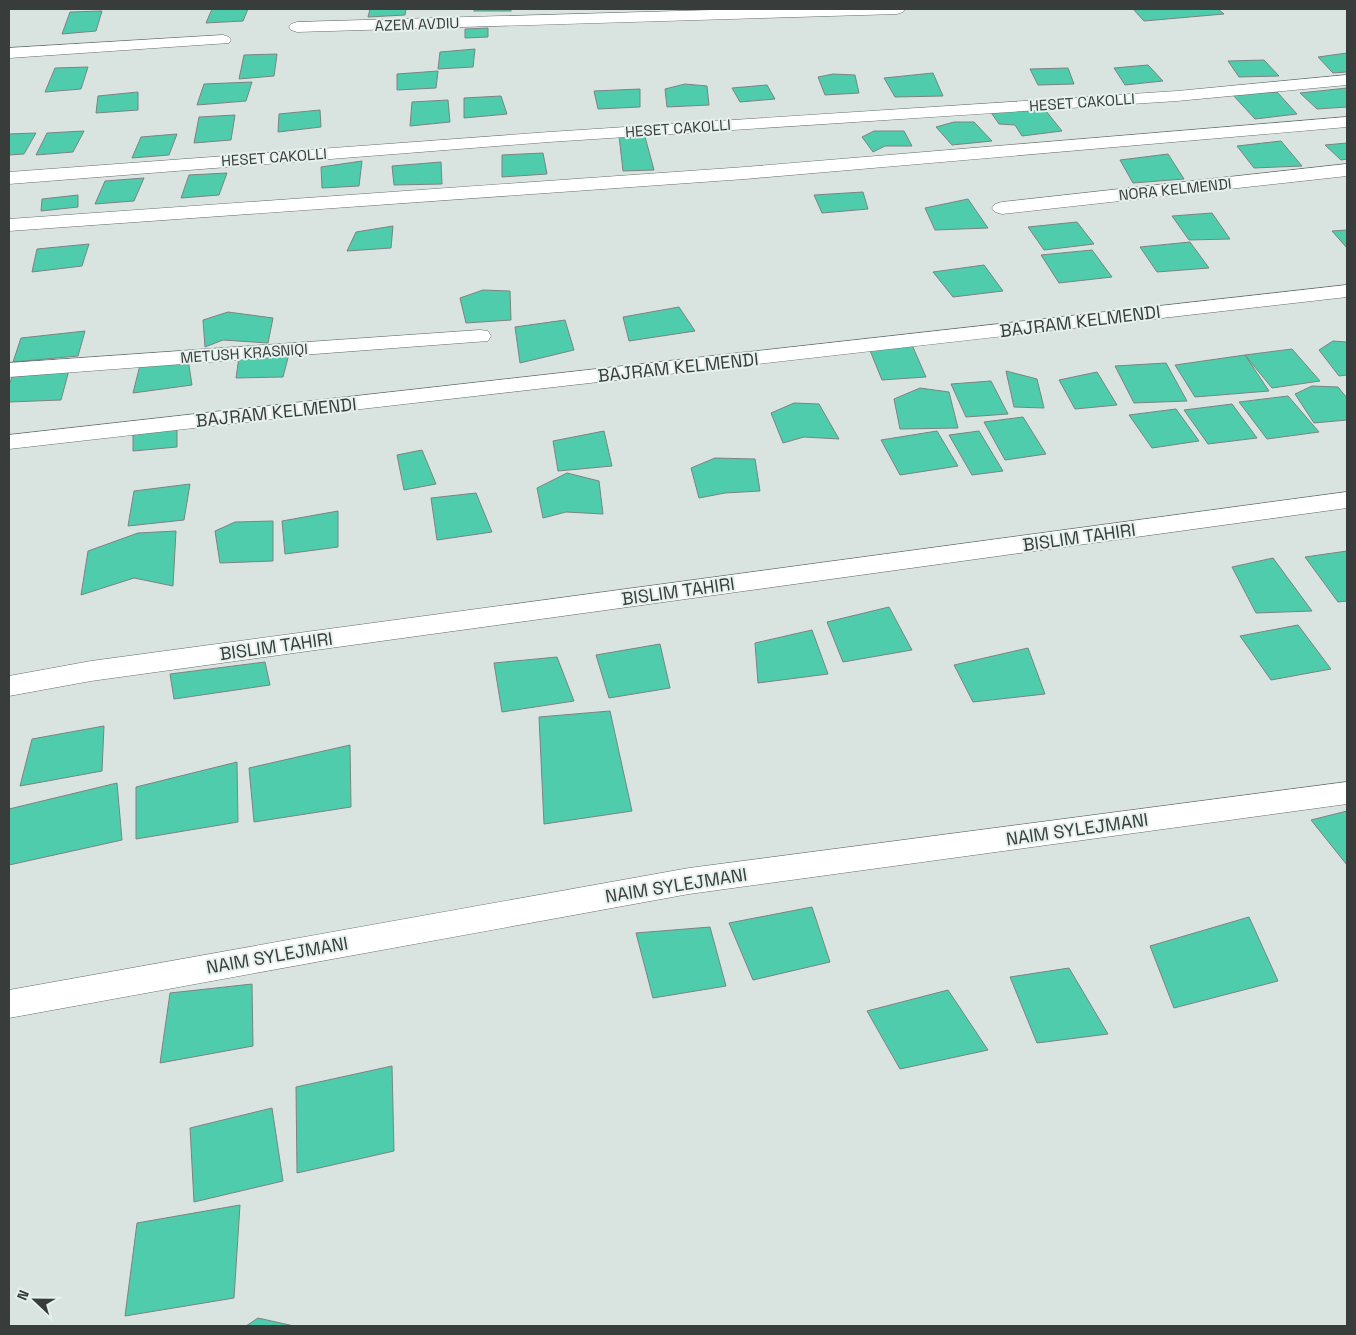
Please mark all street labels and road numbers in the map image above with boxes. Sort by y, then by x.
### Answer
street label: AZEM AVDIU [374,13,460,35]
street label: HESET CAKOLLI [1028,89,1136,115]
street label: HESET CAKOLLI [624,115,732,141]
street label: HESET CAKOLLI [220,144,328,170]
street label: NORA KELMENDI [1118,174,1232,204]
street label: BAJRAM KELMENDI [998,300,1162,342]
street label: METUSH KRASNIQI [180,339,308,367]
street label: BAJRAM KELMENDI [596,347,760,387]
street label: BAJRAM KELMENDI [194,392,358,432]
street label: BISLIM TAHIRI [1021,518,1137,556]
street label: BISLIM TAHIRI [620,572,736,610]
street label: BISLIM TAHIRI [218,627,334,665]
street label: NAIM SYLEJMANI [1004,808,1150,850]
street label: NAIM SYLEJMANI [603,862,749,908]
street label: NAIM SYLEJMANI [204,931,350,979]

